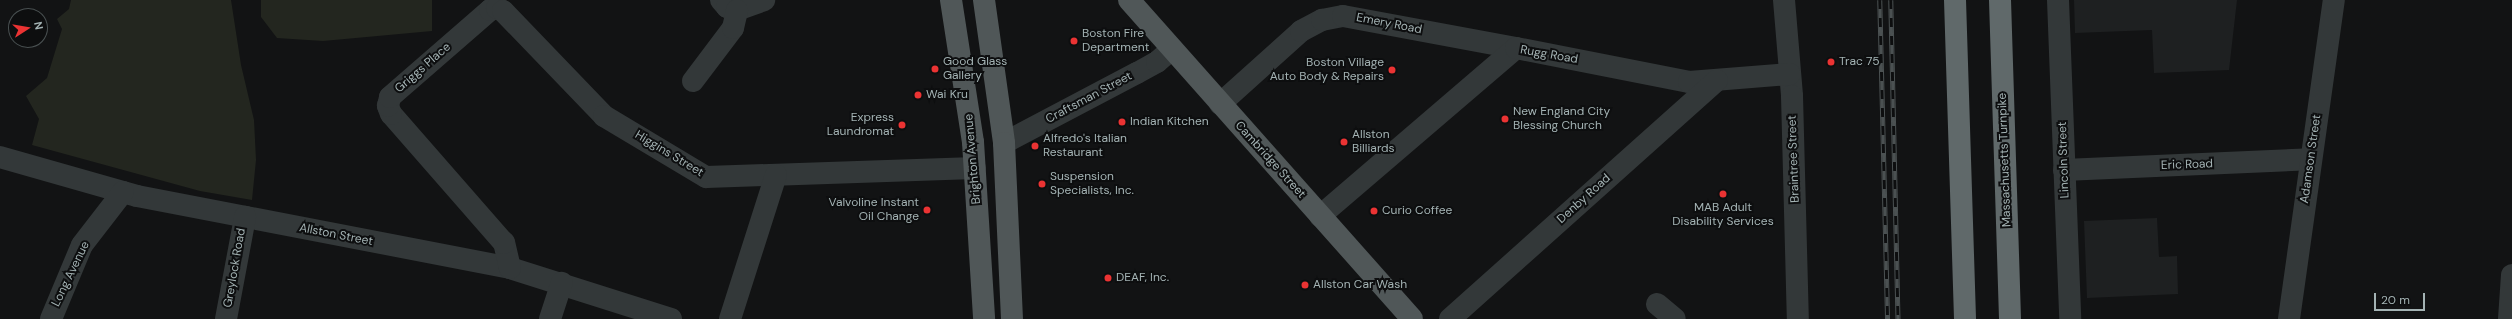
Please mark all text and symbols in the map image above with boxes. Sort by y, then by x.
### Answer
north arrow [8,8,48,48]
street label: Emery Road [1355,11,1423,37]
text: N [31,20,46,31]
place label: Boston Fire Department [1082,27,1149,55]
marker: Boston Fire Department [1069,36,1079,46]
street label: Griggs Place [392,40,454,96]
street label: Rugg Road [1519,43,1579,67]
place label: Good Glass Gallery [943,55,1007,83]
place label: Trac 75 [1839,55,1879,69]
place label: Boston Village Auto Body & Repairs [1270,56,1384,84]
marker: Trac 75 [1826,57,1836,67]
marker: Good Glass Gallery [930,64,940,74]
marker: Boston Village Auto Body & Repairs [1387,65,1397,75]
street label: Craftsman Street [1043,69,1135,127]
place label: Wai Kru [926,88,968,102]
marker: Wai Kru [913,90,923,100]
street label: Massachusetts Turnpike [1995,93,2015,227]
place label: New England City Blessing Church [1513,105,1610,133]
place label: Express Laundromat [827,111,894,139]
street label: Brighton Avenue [962,113,984,205]
marker: New England City Blessing Church [1500,114,1510,124]
street label: Adamson Street [2298,114,2324,204]
place label: Indian Kitchen [1130,115,1209,129]
street label: Braintree Street [1785,115,1803,203]
marker: Indian Kitchen [1117,117,1127,127]
street label: Cambridge Street [1232,119,1308,201]
marker: Express Laundromat [897,120,907,130]
street label: Lincoln Street [2055,121,2073,199]
street label: Higgins Street [632,128,706,180]
place label: Allston Billiards [1352,128,1395,156]
place label: Alfredo's Italian Restaurant [1043,132,1127,160]
marker: Allston Billiards [1339,137,1349,147]
marker: Alfredo's Italian Restaurant [1030,141,1040,151]
street label: Eric Road [2161,157,2213,173]
place label: Suspension Specialists, Inc. [1050,170,1134,198]
street label: Denby Road [1554,171,1614,227]
marker: Suspension Specialists, Inc. [1037,179,1047,189]
marker: MAB Adult Disability Services [1718,189,1728,199]
place label: Valvoline Instant Oil Change [829,196,919,224]
place label: MAB Adult Disability Services [1672,201,1774,229]
place label: Curio Coffee [1382,204,1452,218]
marker: Valvoline Instant Oil Change [922,205,932,215]
marker: Curio Coffee [1369,206,1379,216]
street label: Allston Street [298,221,374,249]
street label: Greylock Road [221,227,249,309]
street label: Long Avenue [49,239,93,309]
place label: DEAF, Inc. [1116,271,1169,285]
marker: DEAF, Inc. [1103,273,1113,283]
place label: Allston Car Wash [1313,278,1407,292]
marker: Allston Car Wash [1300,280,1310,290]
scale bar [2376,285,2427,311]
text: 20 m [2381,292,2410,308]

